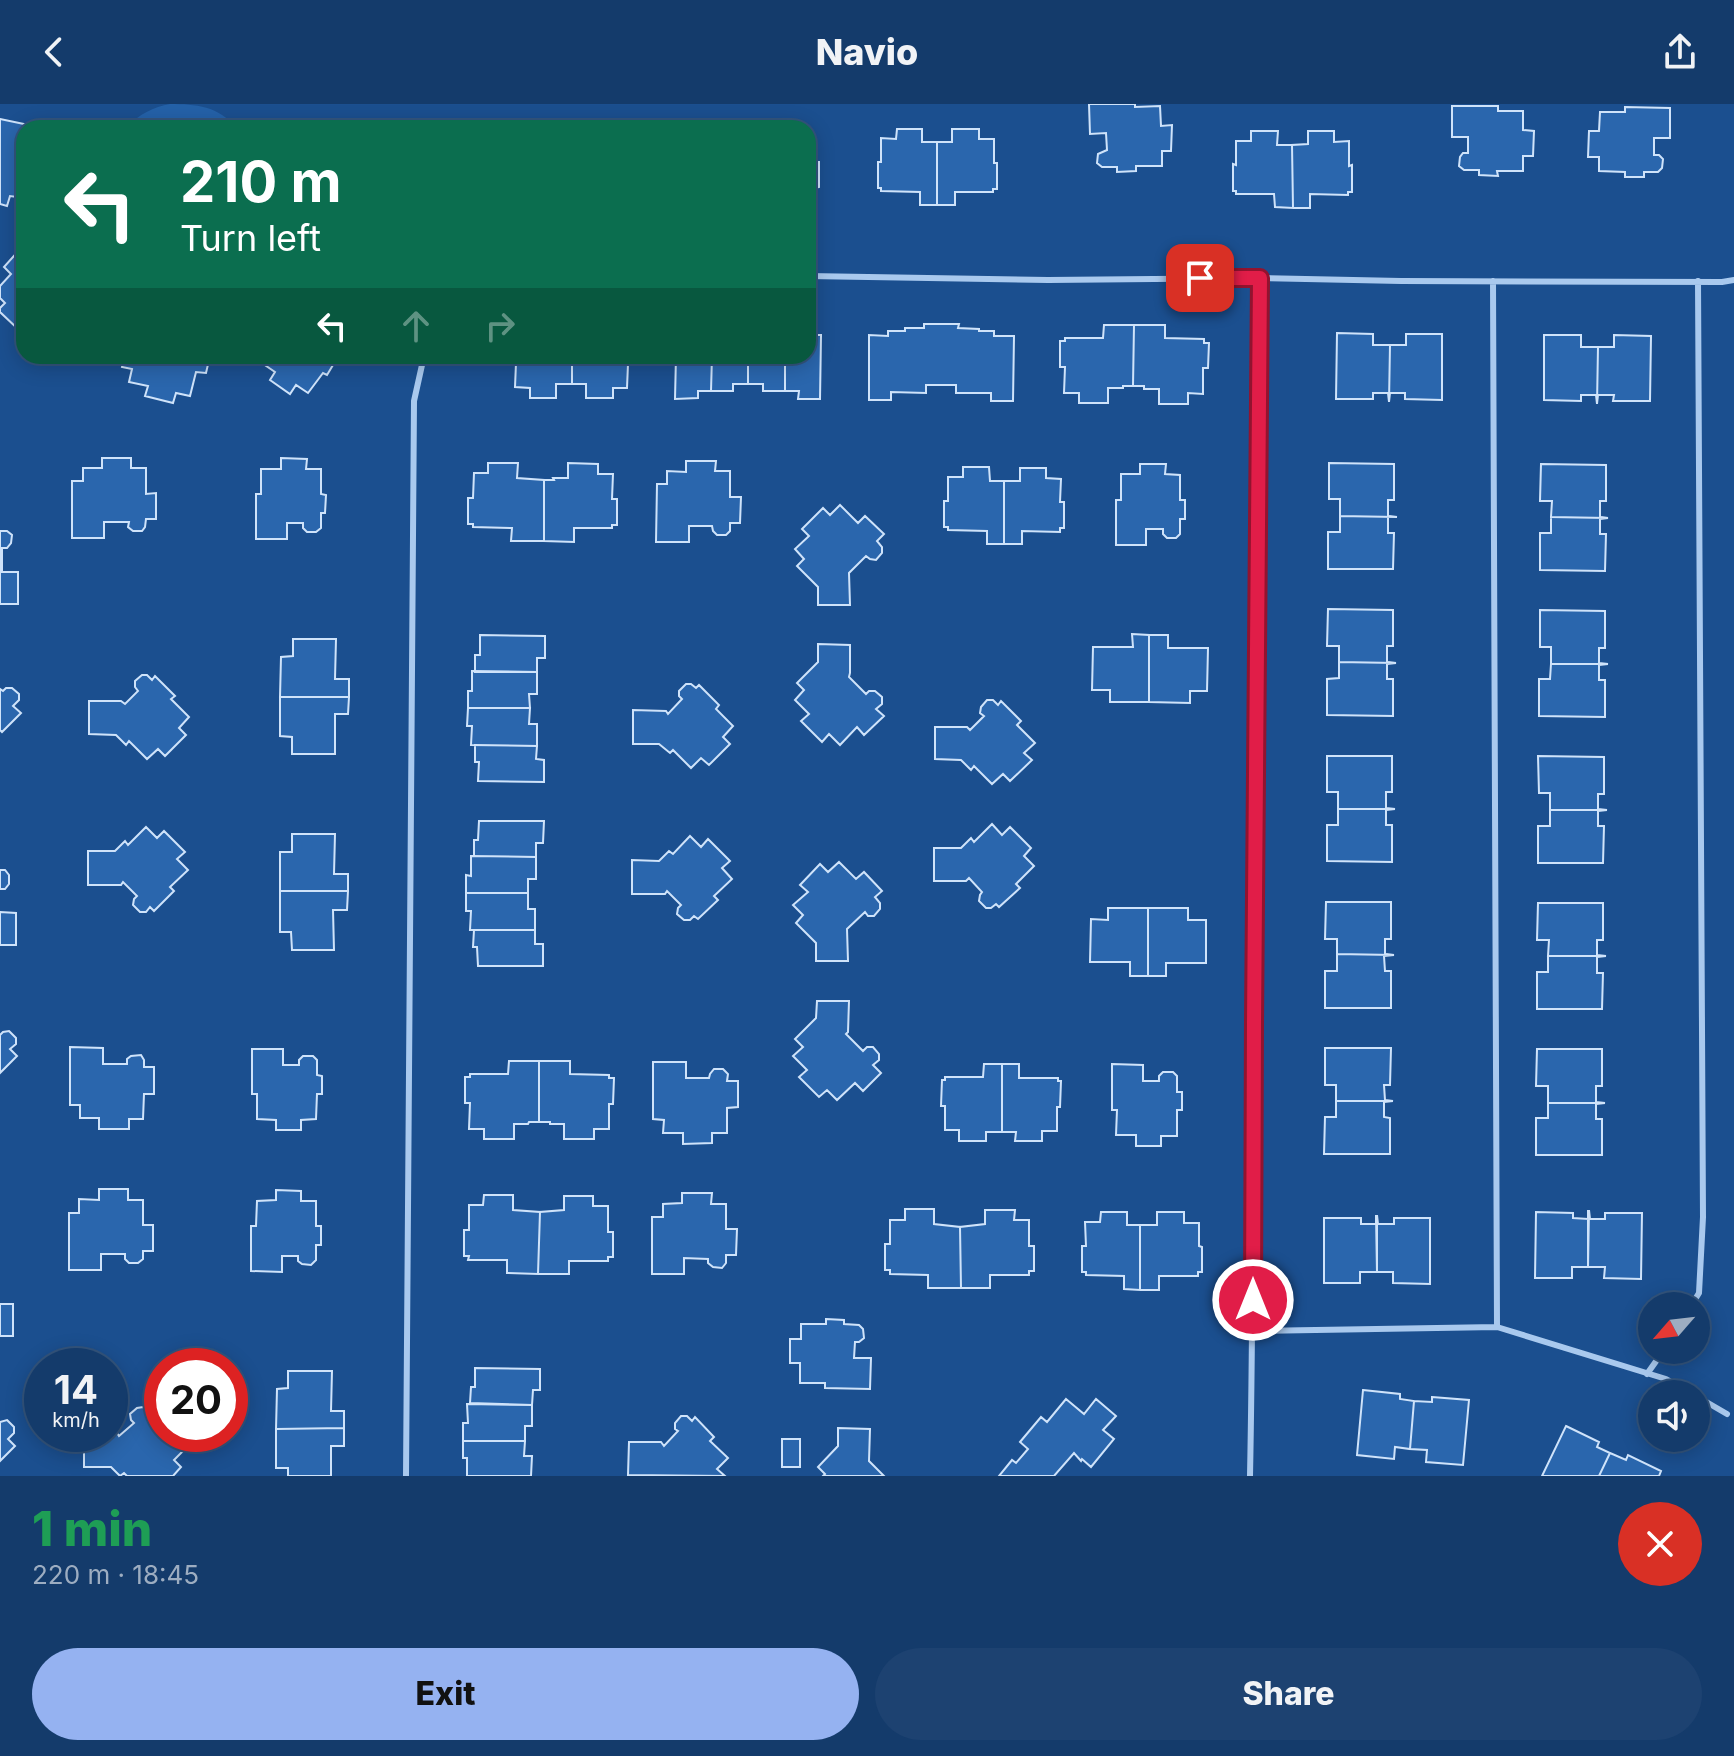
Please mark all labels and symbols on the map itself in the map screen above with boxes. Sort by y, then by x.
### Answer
pin [1166,244,1234,312]
position arrow [1211,1258,1295,1342]
north arrow [1638,1292,1710,1364]
speed limit sign: 20 [144,1348,248,1452]

